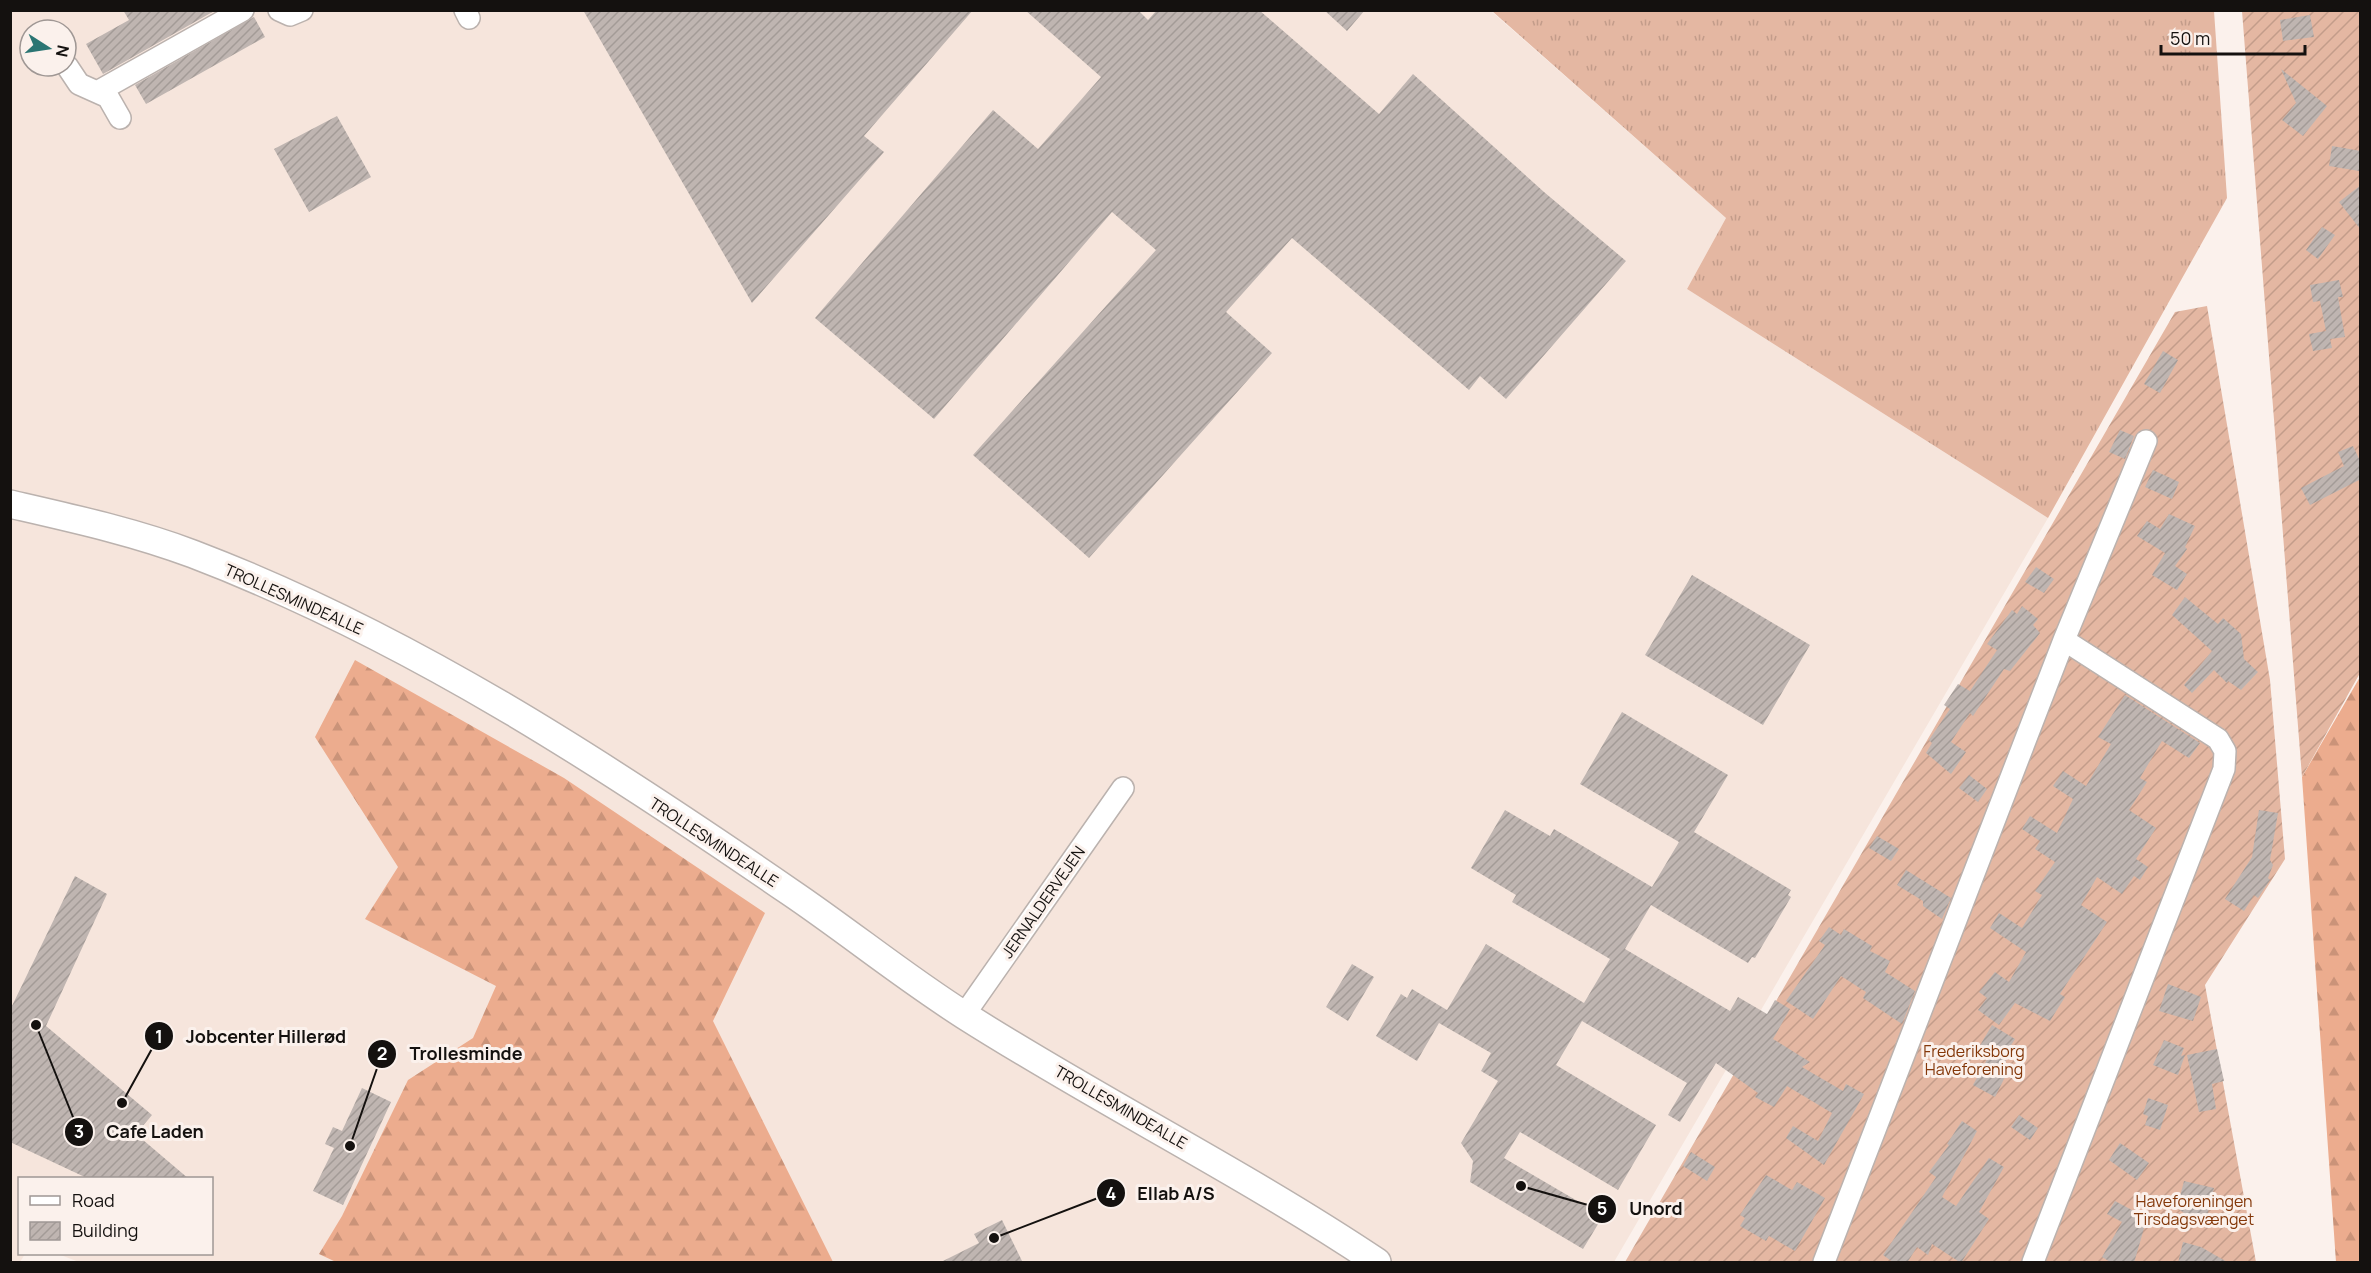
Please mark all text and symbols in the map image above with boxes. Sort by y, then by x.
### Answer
north arrow [18,18,78,78]
scale bar [2161,18,2305,56]
text: 50 m [2170,26,2210,50]
text: N [51,43,75,59]
street label: TROLLESMINDEALLE [221,559,367,639]
street label: TROLLESMINDEALLE [645,792,783,892]
street label: JERNALDERVEJEN [996,842,1090,962]
callout: Jobcenter Hillerød [144,1018,358,1054]
text: 1 [155,1024,163,1048]
text: Jobcenter Hillerød [186,1024,346,1048]
callout: Trollesminde [367,1036,534,1072]
park label: Frederiksborg Haveforening [1923,1040,2025,1080]
text: 2 [377,1041,387,1065]
text: Trollesminde [409,1041,523,1065]
street label: TROLLESMINDEALLE [1051,1060,1191,1154]
callout: Cafe Laden [64,1114,215,1150]
text: 3 [74,1119,84,1143]
text: Cafe Laden [106,1119,204,1143]
callout: Ellab A/S [1096,1175,1227,1211]
legend [18,1177,213,1255]
text: 4 [1106,1181,1117,1205]
text: Ellab A/S [1137,1181,1215,1205]
text: Road [72,1188,115,1212]
park label: Haveforeningen Tirsdagsvænget [2134,1190,2254,1230]
callout: Unord [1587,1191,1694,1227]
text: 5 [1597,1196,1607,1220]
text: Unord [1629,1196,1683,1220]
text: Building [72,1218,138,1242]

